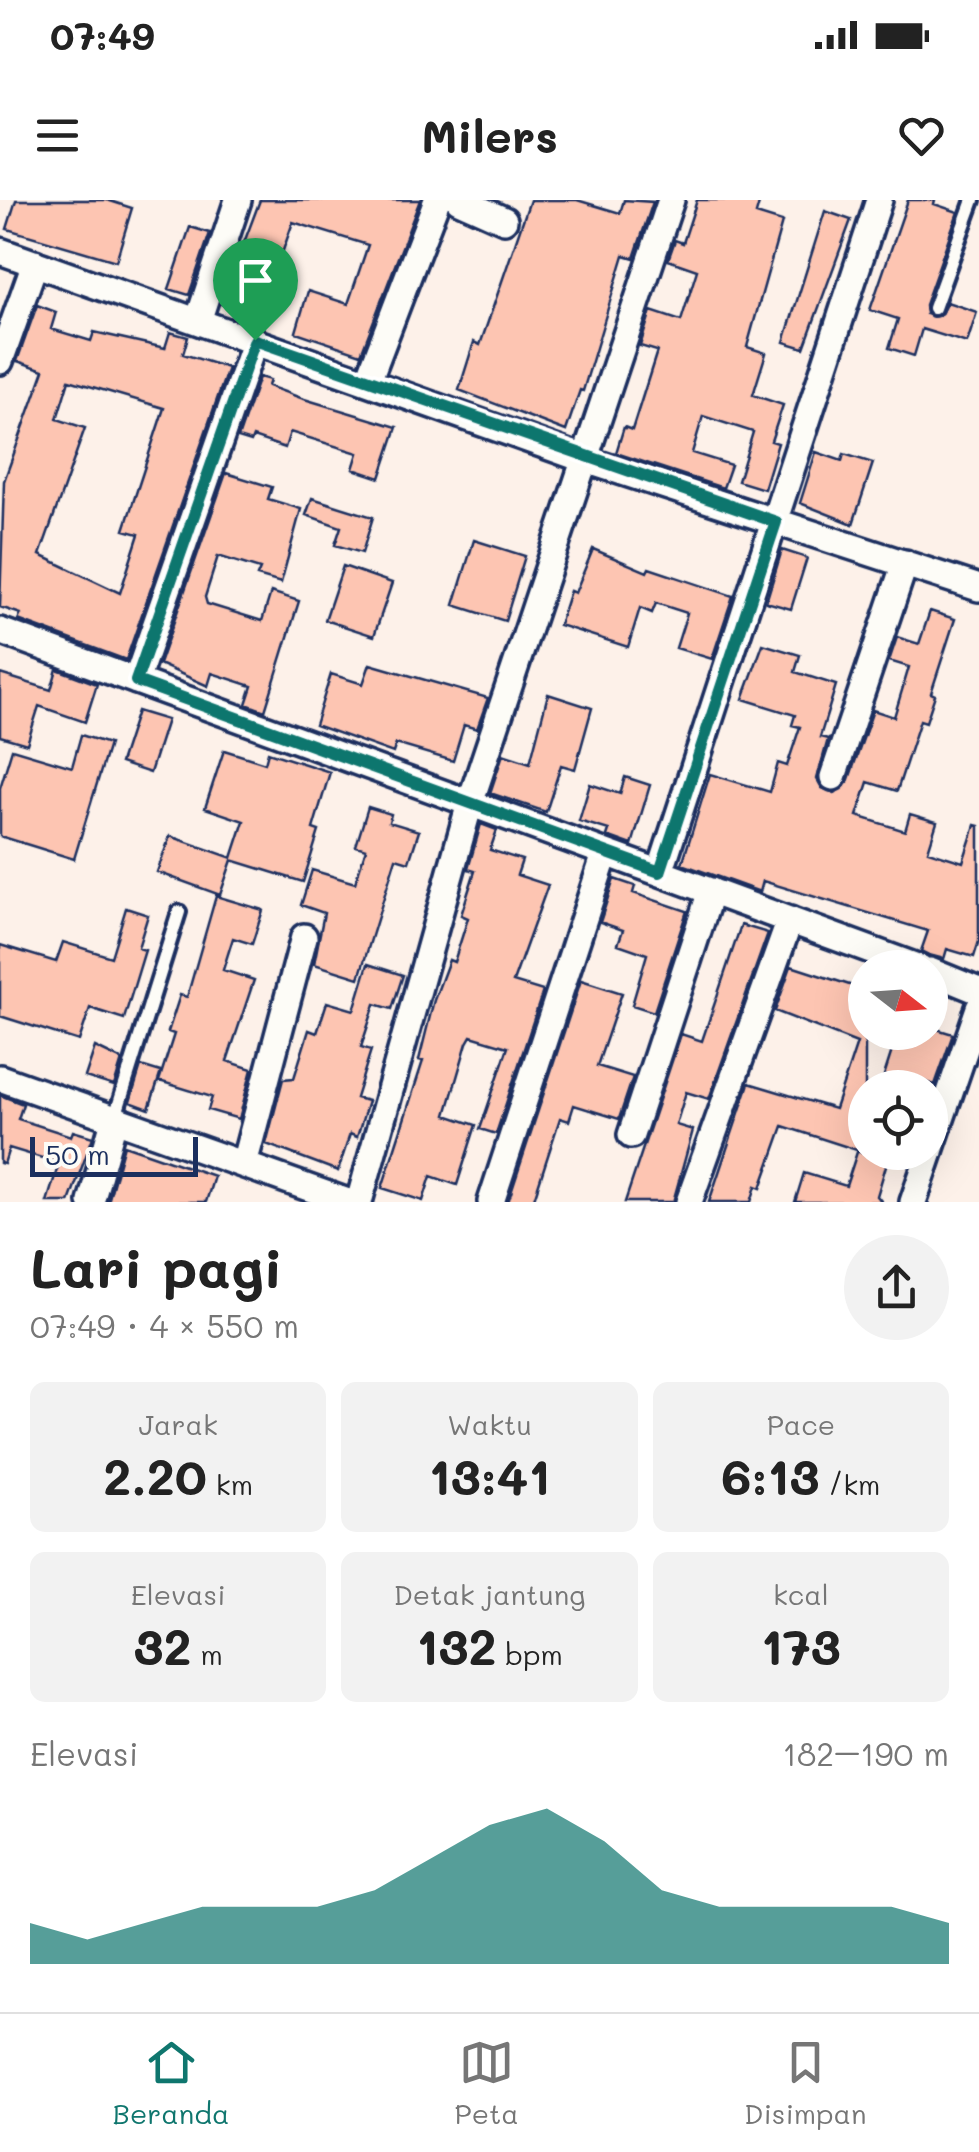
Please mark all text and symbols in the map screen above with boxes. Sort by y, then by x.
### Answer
text: 07:49 [50,10,155,60]
text: Milers [421,106,558,164]
icon: menu [30,108,85,163]
icon: heart [894,108,949,163]
pin [213,238,298,341]
icon: arrive [228,253,283,308]
north arrow [848,950,948,1050]
map controls [848,950,948,1170]
button: locate [848,1070,948,1170]
scale bar [30,1132,198,1176]
text: 50 m [45,1136,110,1172]
text: Lari pagi [30,1230,283,1302]
button: share [844,1235,949,1340]
text: 07:49 · 4 × 550 m [30,1304,299,1346]
text: Jarak [139,1406,218,1442]
text: Waktu [447,1406,532,1442]
text: Pace [767,1406,835,1442]
text: 2.20 [103,1442,207,1508]
text: 13:41 [429,1442,550,1508]
text: 6:13 [721,1442,820,1508]
text: km [207,1466,253,1502]
text: /km [820,1466,880,1502]
text: Elevasi [131,1576,226,1612]
text: Detak jantung [394,1576,585,1612]
text: kcal [773,1576,829,1612]
text: 32 [134,1612,192,1678]
text: 132 [416,1612,496,1678]
text: 173 [761,1612,841,1678]
text: m [192,1636,223,1672]
text: bpm [496,1636,563,1672]
text: Elevasi [30,1732,138,1774]
text: 182–190 m [783,1732,949,1774]
tab: Beranda [113,2035,229,2131]
tab: Peta [455,2035,519,2131]
tab: Disimpan [744,2035,866,2131]

